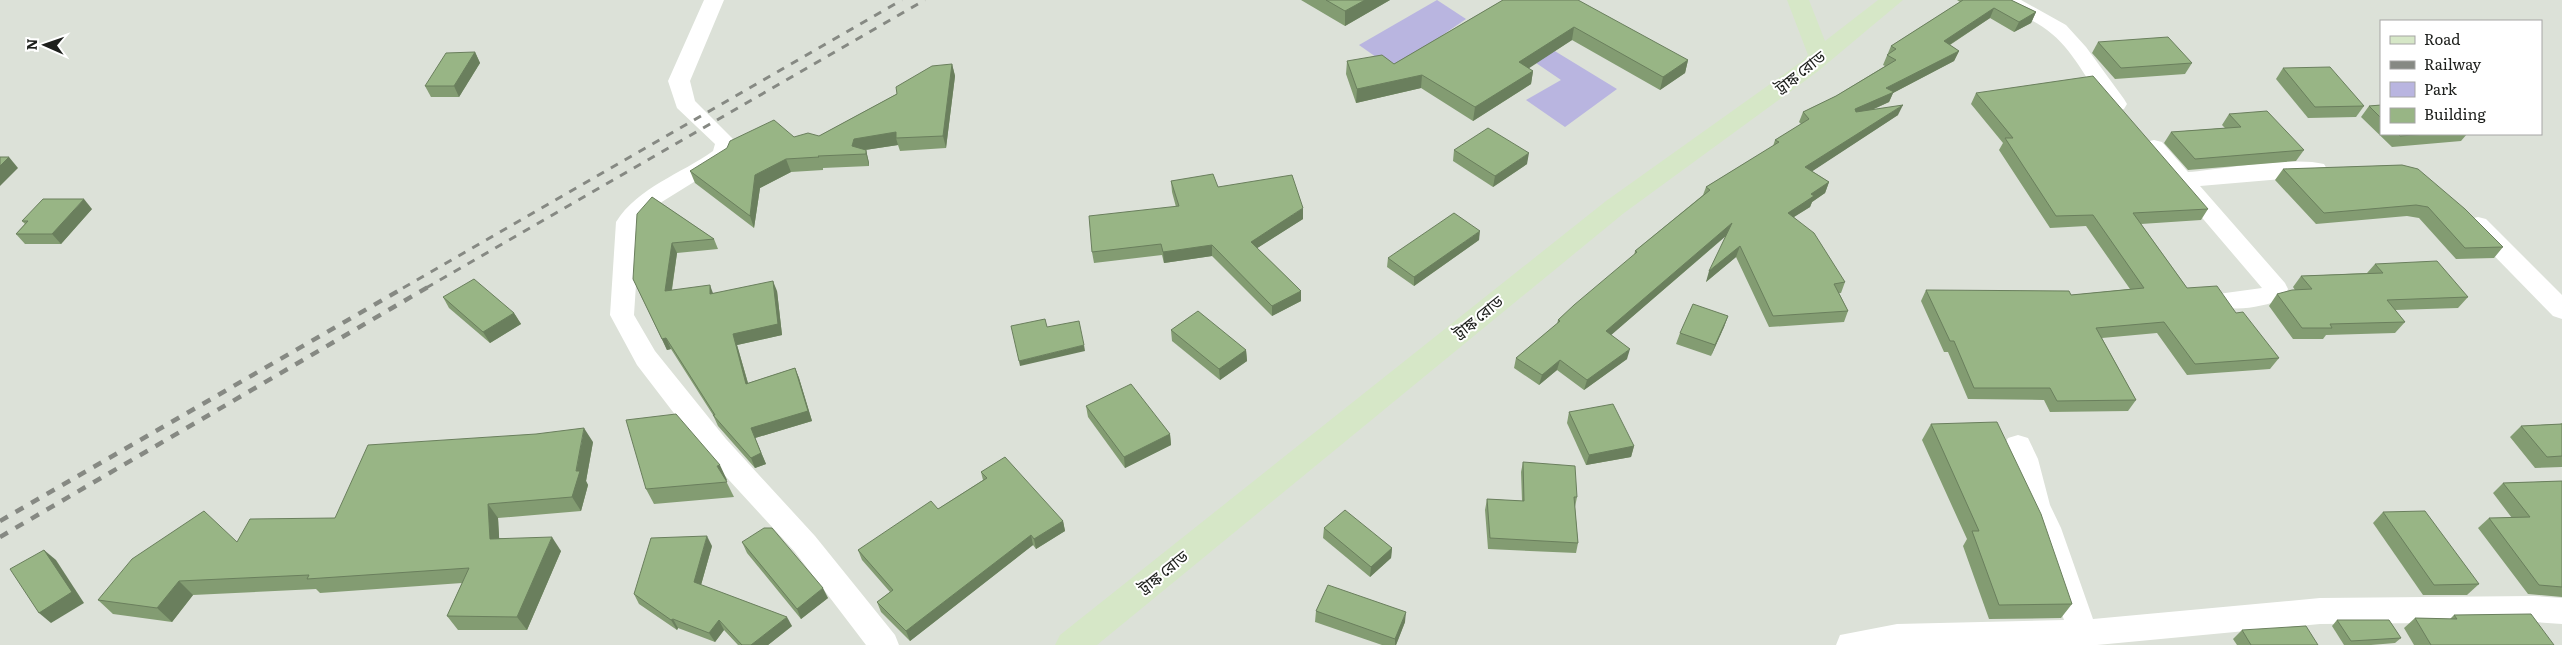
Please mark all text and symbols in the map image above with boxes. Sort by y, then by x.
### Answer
north arrow [20,20,70,70]
legend [2380,20,2542,135]
text: Road [2424,27,2460,50]
text: N [21,38,41,51]
street label: ট্রাঙ্ক রোড [1768,43,1830,99]
text: Railway [2424,52,2482,75]
text: Park [2424,77,2458,100]
text: Building [2424,102,2486,125]
street label: ট্রাঙ্ক রোড [1446,288,1508,345]
street label: ট্রাঙ্ক রোড [1131,543,1193,600]

